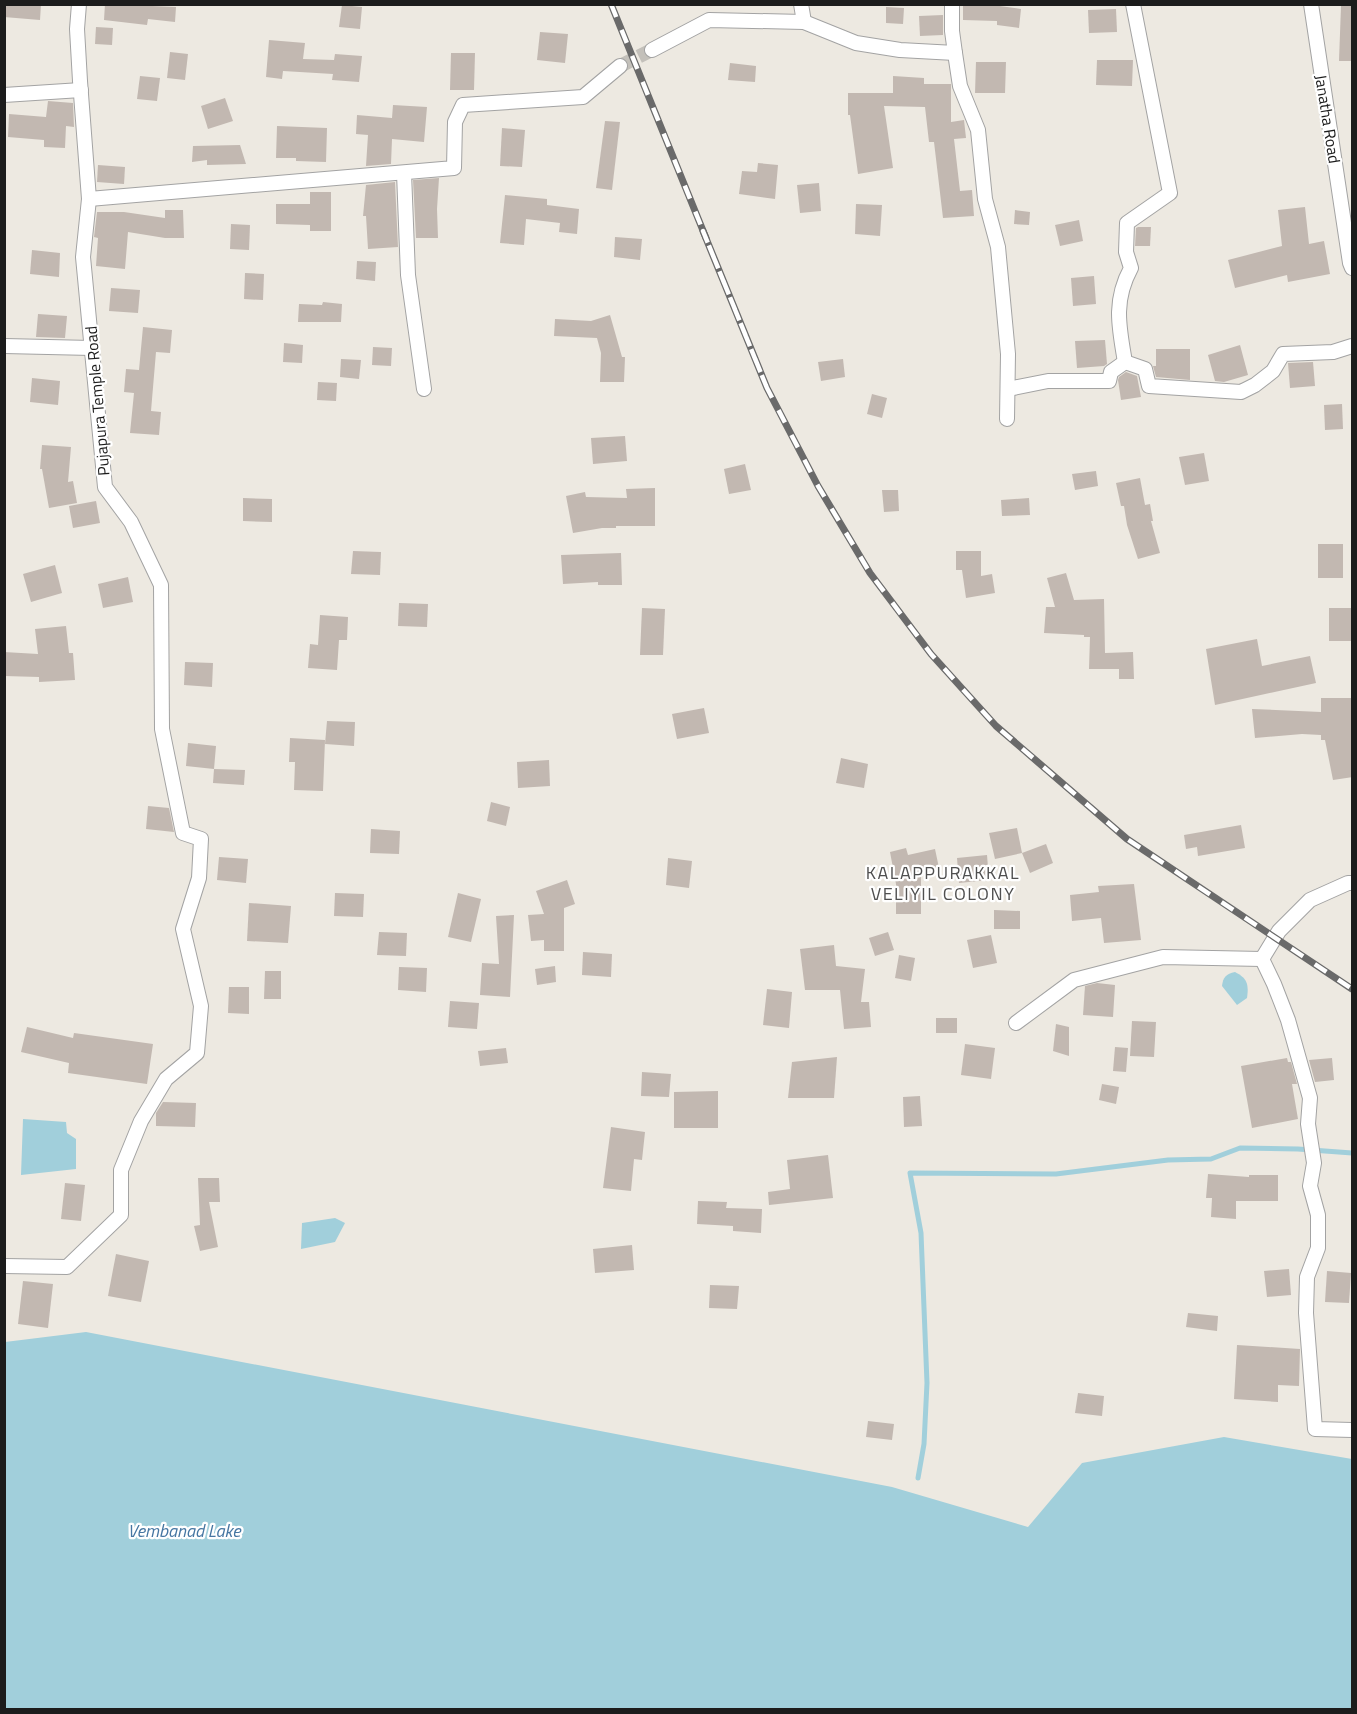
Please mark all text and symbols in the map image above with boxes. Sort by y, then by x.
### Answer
street label: Janatha Road [1309,73,1347,165]
street label: Pujapura Temple Road [78,325,116,477]
district label: KALAPPURAKKAL VELIYIL COLONY [866,859,1020,907]
water label: Vembanad Lake [127,1517,242,1544]

